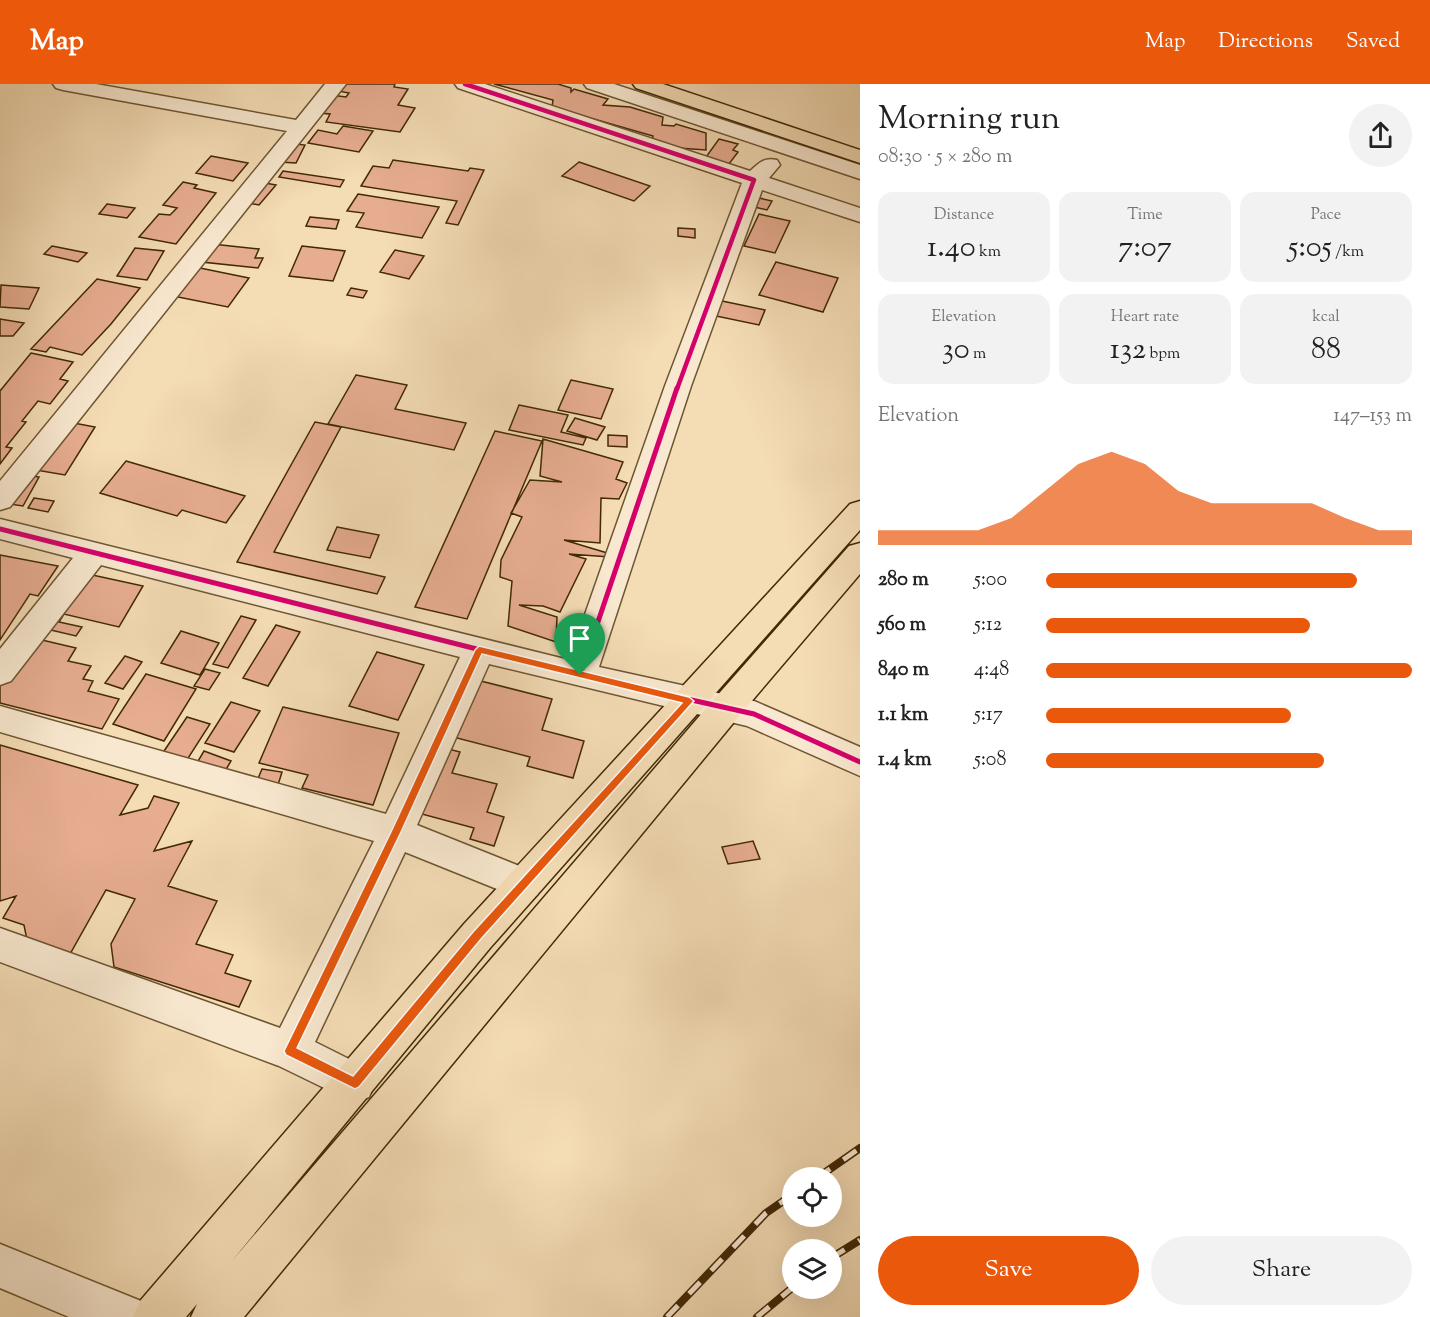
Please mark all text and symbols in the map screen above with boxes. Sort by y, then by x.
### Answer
text: Map [30,22,84,62]
text: Map [1145,27,1185,57]
text: Directions [1218,27,1313,57]
text: Saved [1346,27,1400,57]
text: Morning run [878,96,1060,144]
button: share [1349,104,1412,167]
text: 08:30 · 5 × 280 m [878,143,1012,172]
text: Distance [934,204,994,227]
text: Time [1127,204,1163,227]
text: Pace [1311,204,1341,227]
text: 1.40 [927,227,976,270]
text: 7:07 [1118,227,1172,270]
text: 5:05 [1288,227,1332,270]
text: km [976,241,1001,264]
text: /km [1332,241,1364,264]
text: Elevation [932,306,996,329]
text: Heart rate [1111,306,1179,329]
text: kcal [1312,306,1340,329]
text: 30 [942,329,970,372]
text: 132 [1110,329,1146,372]
text: 88 [1311,329,1341,372]
text: m [970,343,986,366]
text: bpm [1146,343,1180,366]
text: Elevation [878,402,959,431]
text: 147–153 m [1333,402,1412,431]
text: 280 m [878,566,929,595]
text: 5:00 [974,566,1007,595]
text: 560 m [878,611,926,640]
text: 5:12 [974,611,1002,640]
pin [554,613,605,675]
icon: arrive [563,622,596,655]
text: 840 m [878,656,929,685]
text: 4:48 [974,656,1009,685]
text: 1.1 km [878,701,928,730]
text: 5:17 [974,701,1003,730]
text: 1.4 km [878,746,932,775]
text: 5:08 [974,746,1006,775]
map controls [782,1167,842,1299]
button: locate [782,1167,842,1227]
button: Save [878,1236,1139,1305]
button: Share [1151,1236,1412,1305]
button: layers [782,1239,842,1299]

